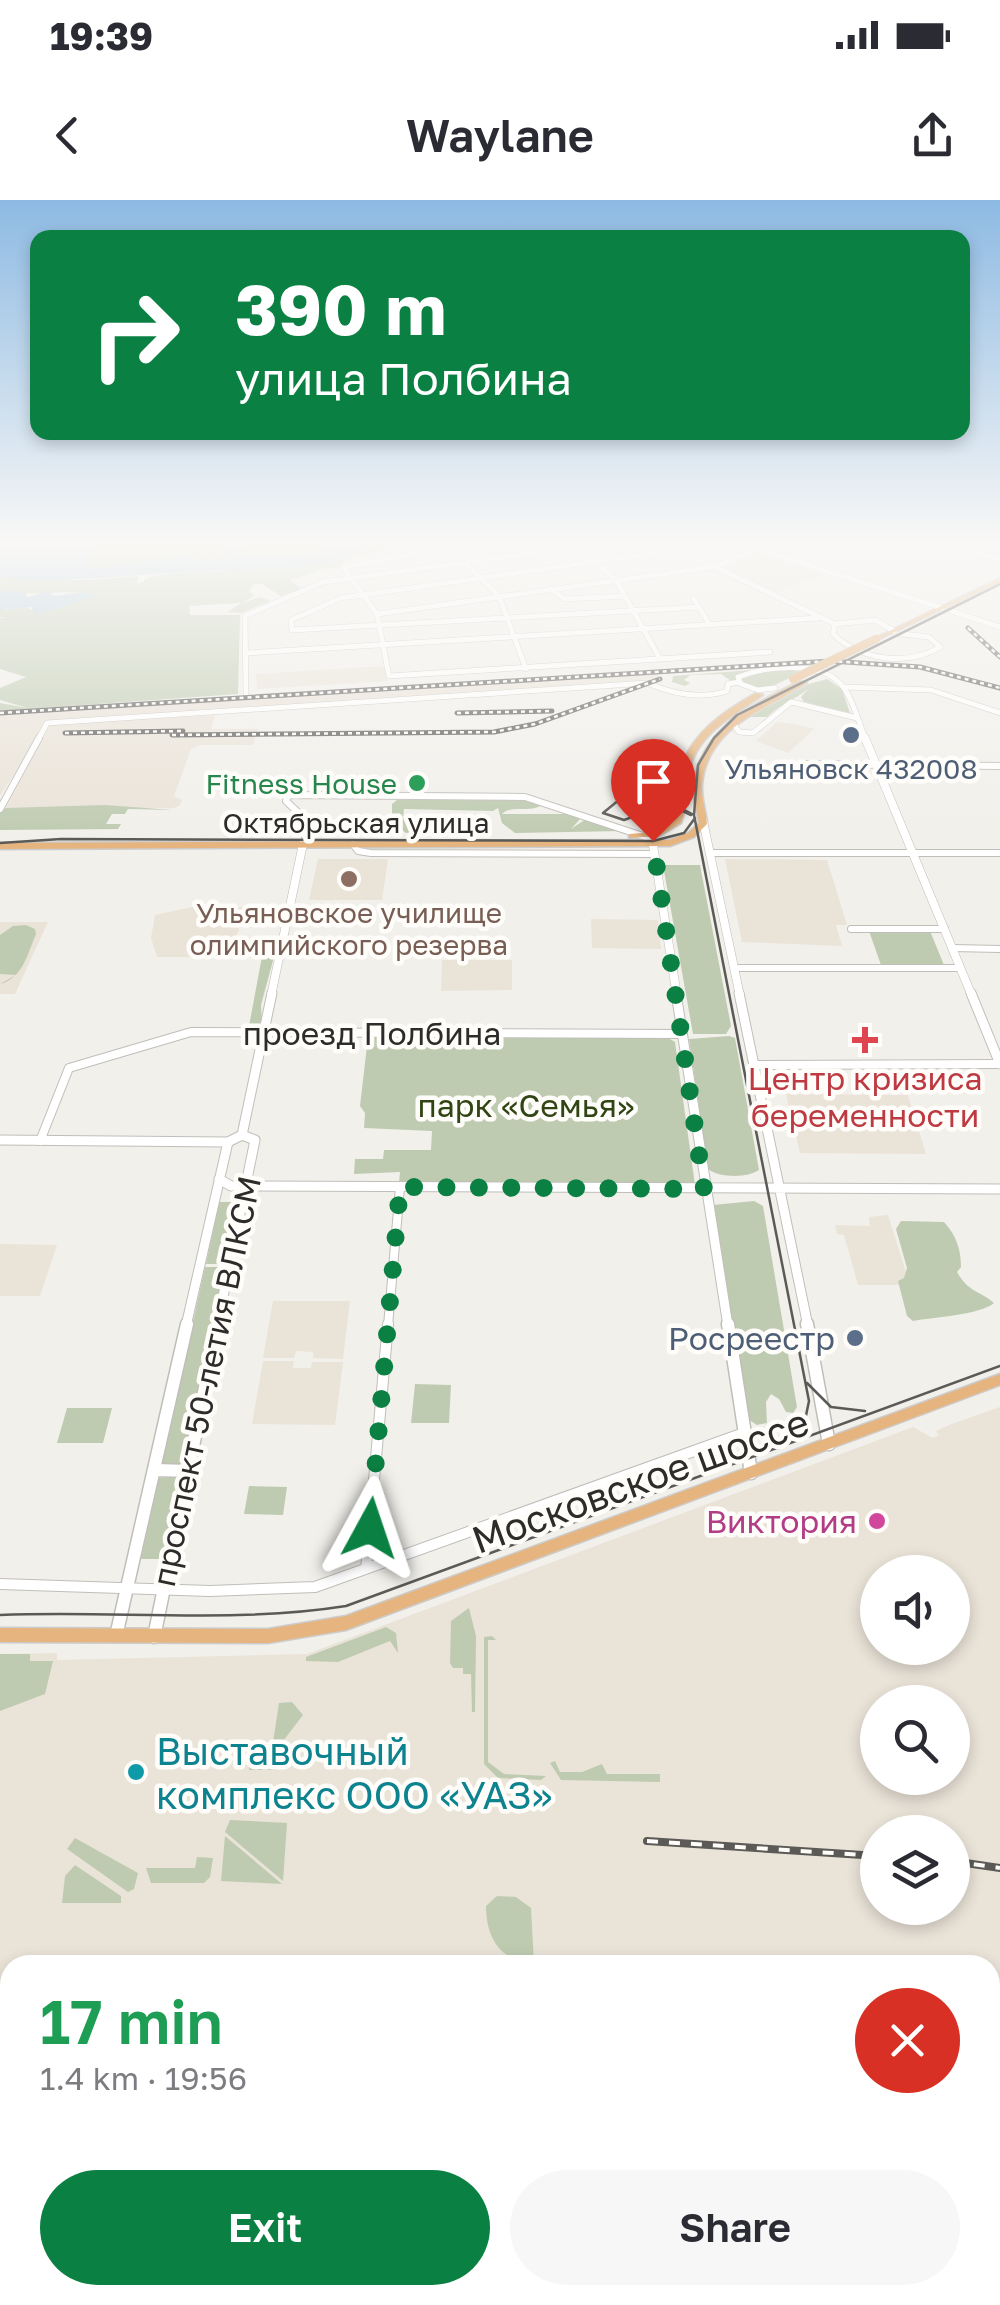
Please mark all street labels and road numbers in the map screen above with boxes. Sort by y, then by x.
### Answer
street label: Октябрьская улица [223,806,489,839]
street label: проезд Полбина [243,1014,501,1052]
street label: проспект 50-летия ВЛКСМ [144,1172,268,1590]
street label: Московское шоссе [466,1398,814,1562]

